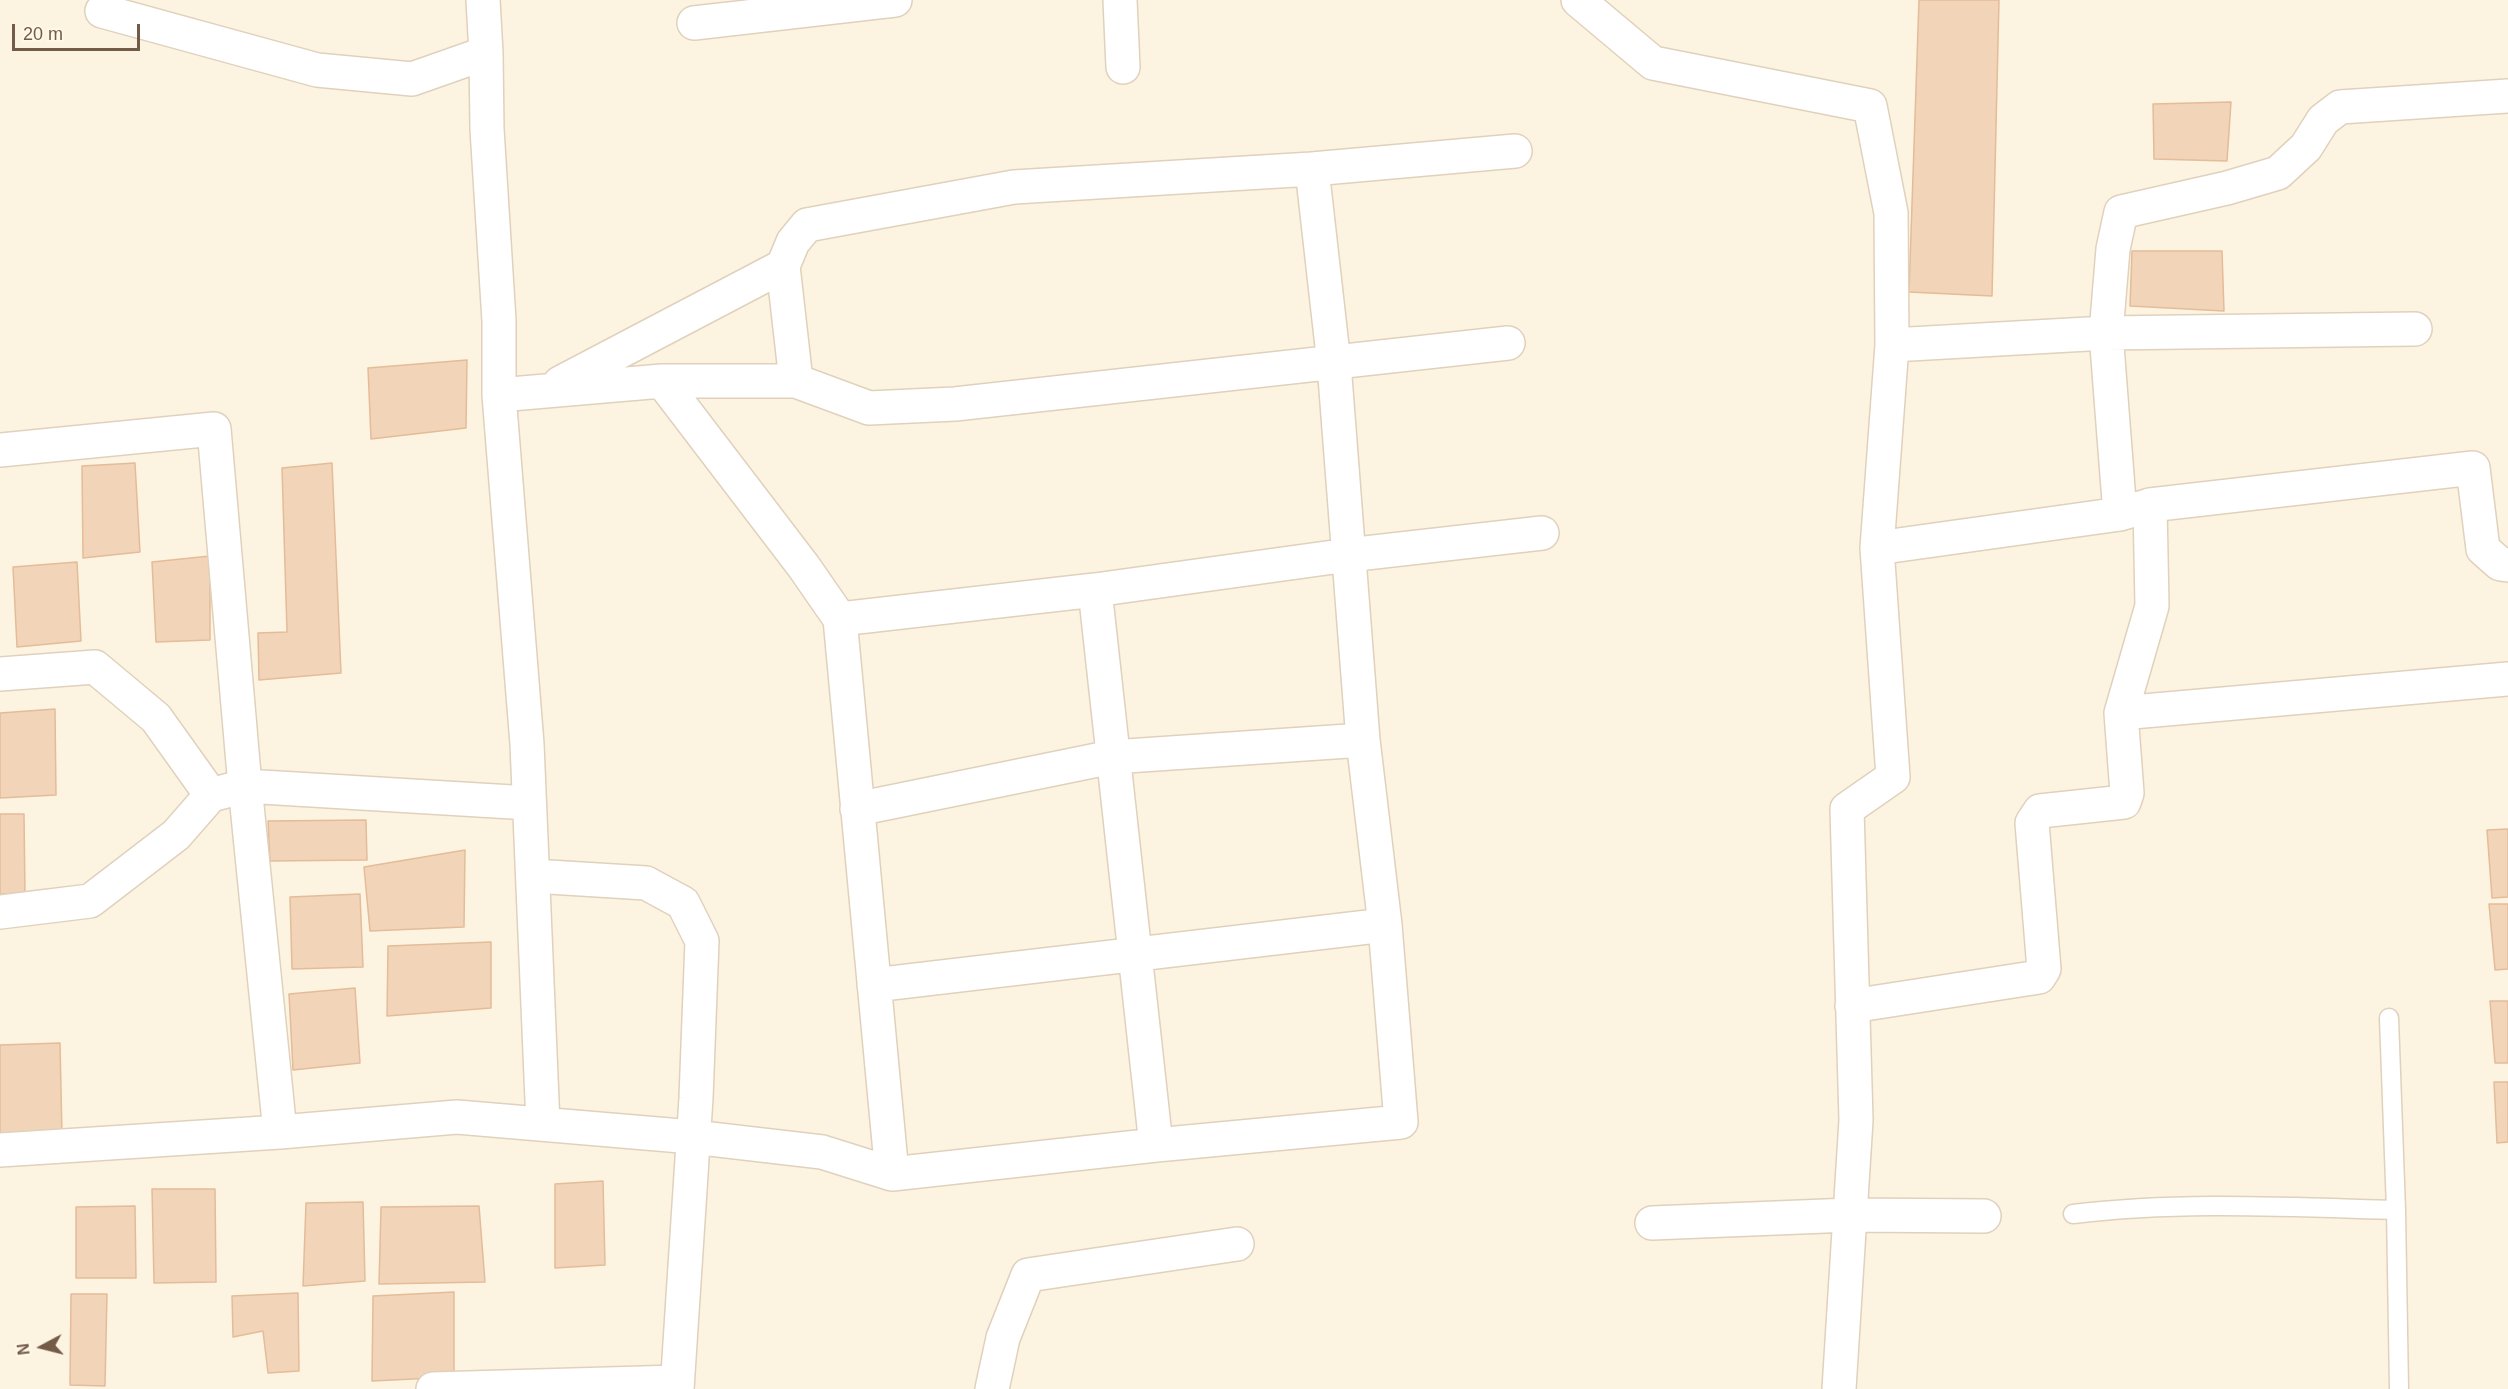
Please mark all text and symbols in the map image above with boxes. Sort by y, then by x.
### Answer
scale bar [15,12,142,50]
text: 20 m [23,24,63,44]
north arrow [12,1317,72,1377]
text: N [14,1342,33,1356]

